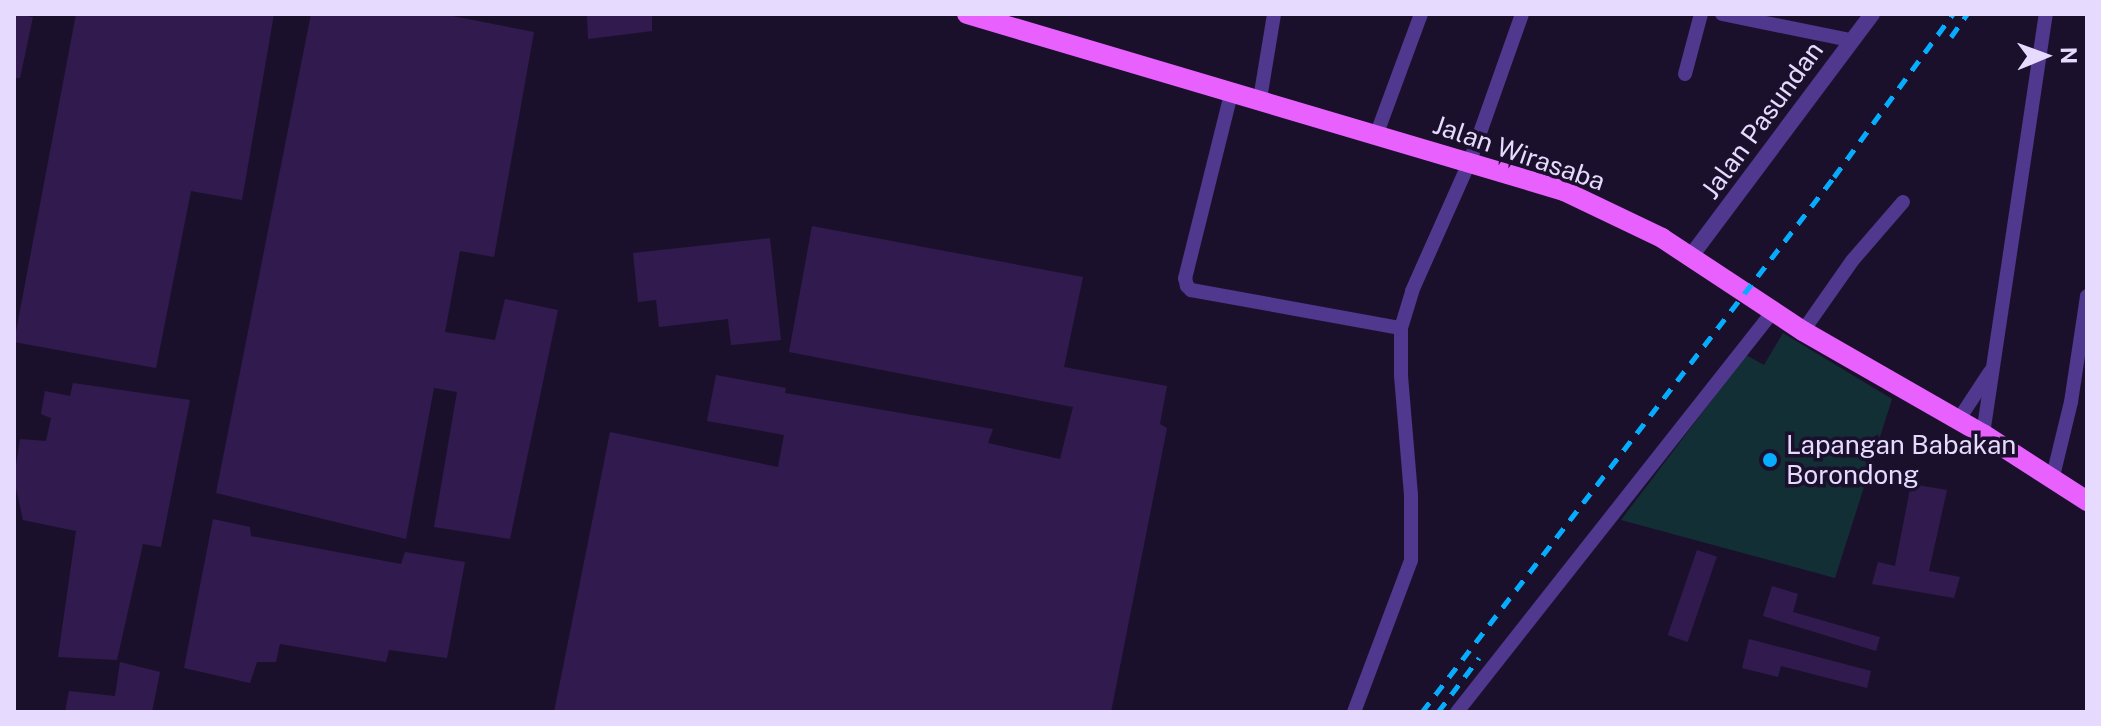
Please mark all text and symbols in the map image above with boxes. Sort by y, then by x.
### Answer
north arrow [2005,16,2085,96]
street label: Jalan Pasundan [1694,35,1830,205]
text: N [2056,47,2082,64]
street label: Jalan Wirasaba [1429,109,1609,197]
place label: Lapangan Babakan Borondong [1786,429,2016,490]
marker: Lapangan Babakan Borondong [1761,451,1779,469]

